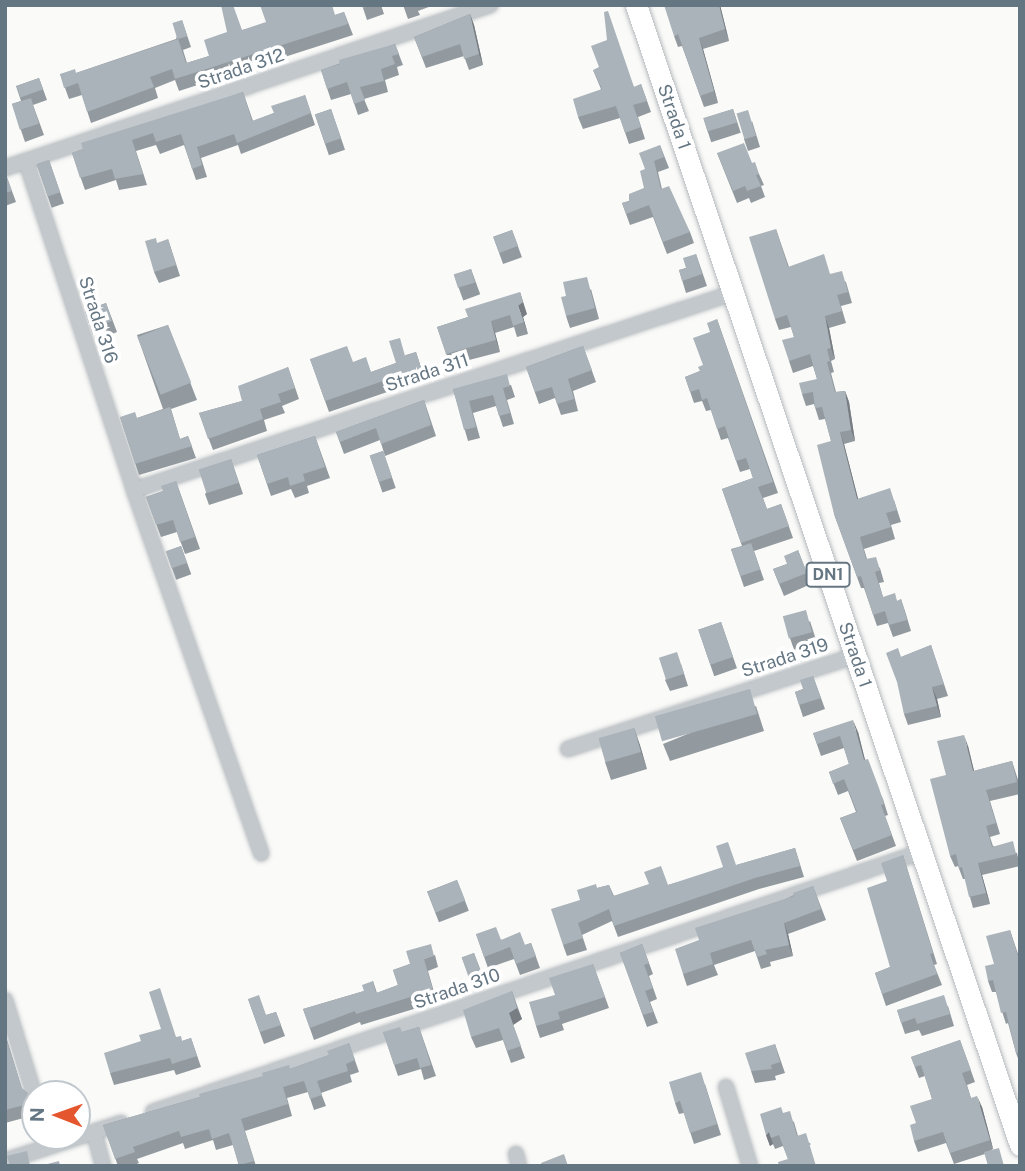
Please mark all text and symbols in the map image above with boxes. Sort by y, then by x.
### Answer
street label: Strada 312 [195,44,287,94]
street label: Strada 1 [653,81,695,153]
street label: Strada 316 [74,274,122,366]
street label: Strada 311 [383,349,471,397]
road number: DN1 [805,562,851,588]
street label: Strada 1 [834,619,876,691]
street label: Strada 319 [739,634,831,682]
street label: Strada 310 [411,964,503,1014]
north arrow [21,1080,91,1150]
text: N [26,1107,48,1122]

